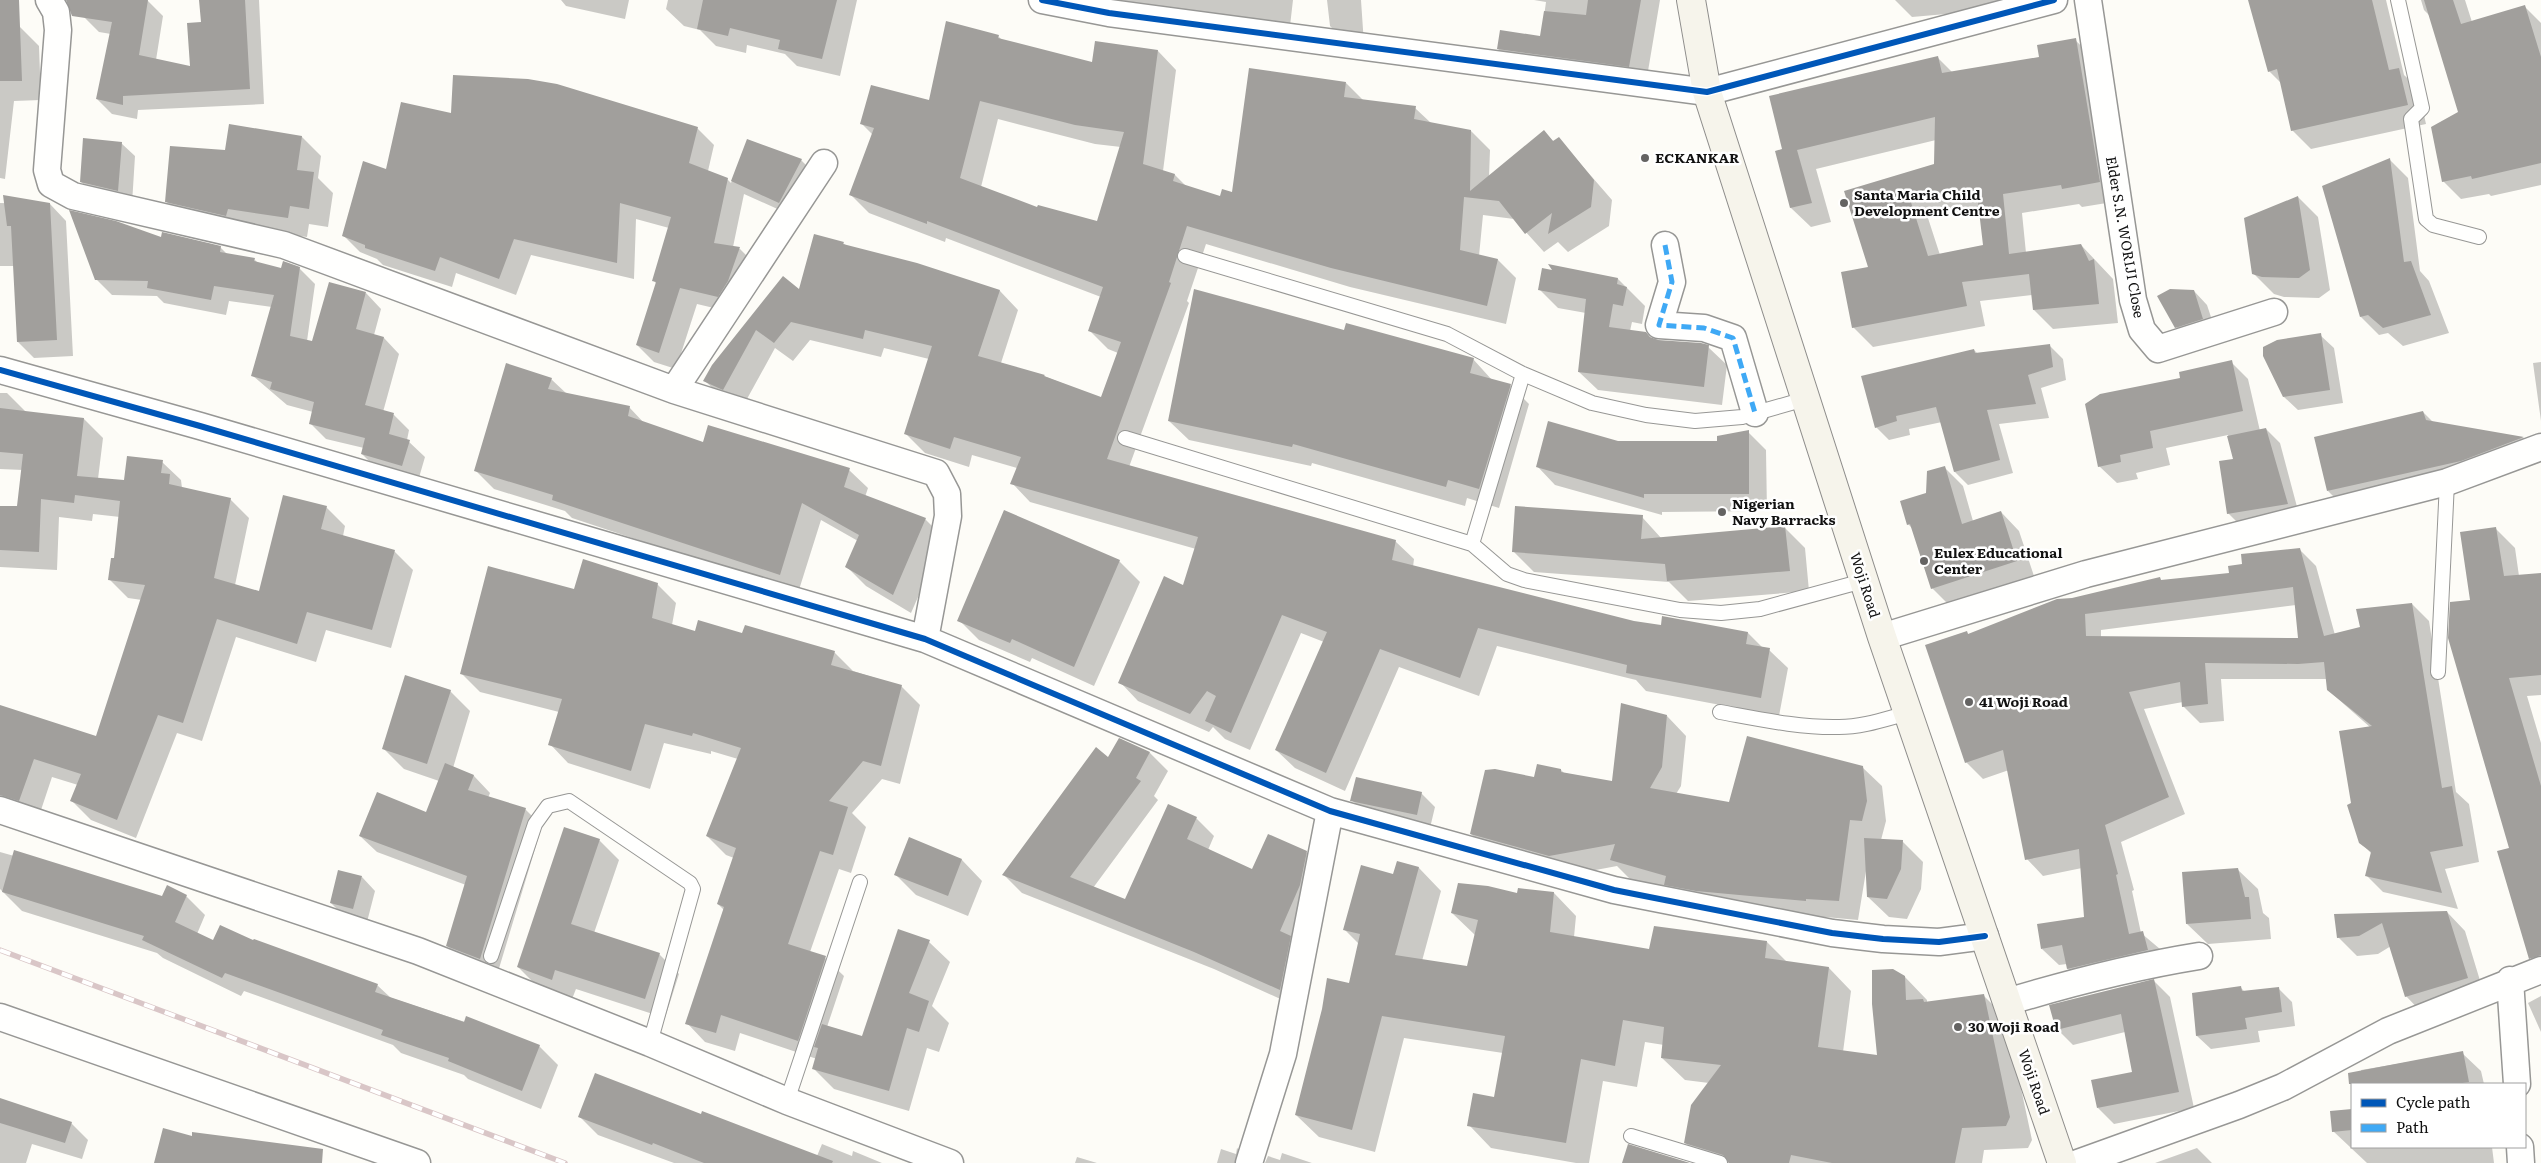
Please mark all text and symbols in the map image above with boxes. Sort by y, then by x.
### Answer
place label: ECKANKAR [1655,147,1740,167]
marker: ECKANKAR [1639,152,1651,164]
street label: Elder S.N. WORIJI Close [2102,154,2150,319]
place label: Santa Maria Child Development Centre [1854,184,2000,220]
marker: Santa Maria Child Development Centre [1838,197,1850,209]
place label: Nigerian Navy Barracks [1732,493,1835,529]
marker: Nigerian Navy Barracks [1716,506,1728,518]
place label: Eulex Educational Center [1934,542,2062,578]
street label: Woji Road [1846,549,1886,621]
marker: Eulex Educational Center [1918,555,1930,567]
place label: 41 Woji Road [1979,691,2068,711]
marker: 41 Woji Road [1963,696,1975,708]
place label: 30 Woji Road [1968,1016,2059,1036]
marker: 30 Woji Road [1952,1021,1964,1033]
street label: Woji Road [2014,1046,2056,1117]
legend [2351,1083,2526,1148]
text: Cycle path [2396,1090,2471,1113]
text: Path [2396,1115,2429,1138]

